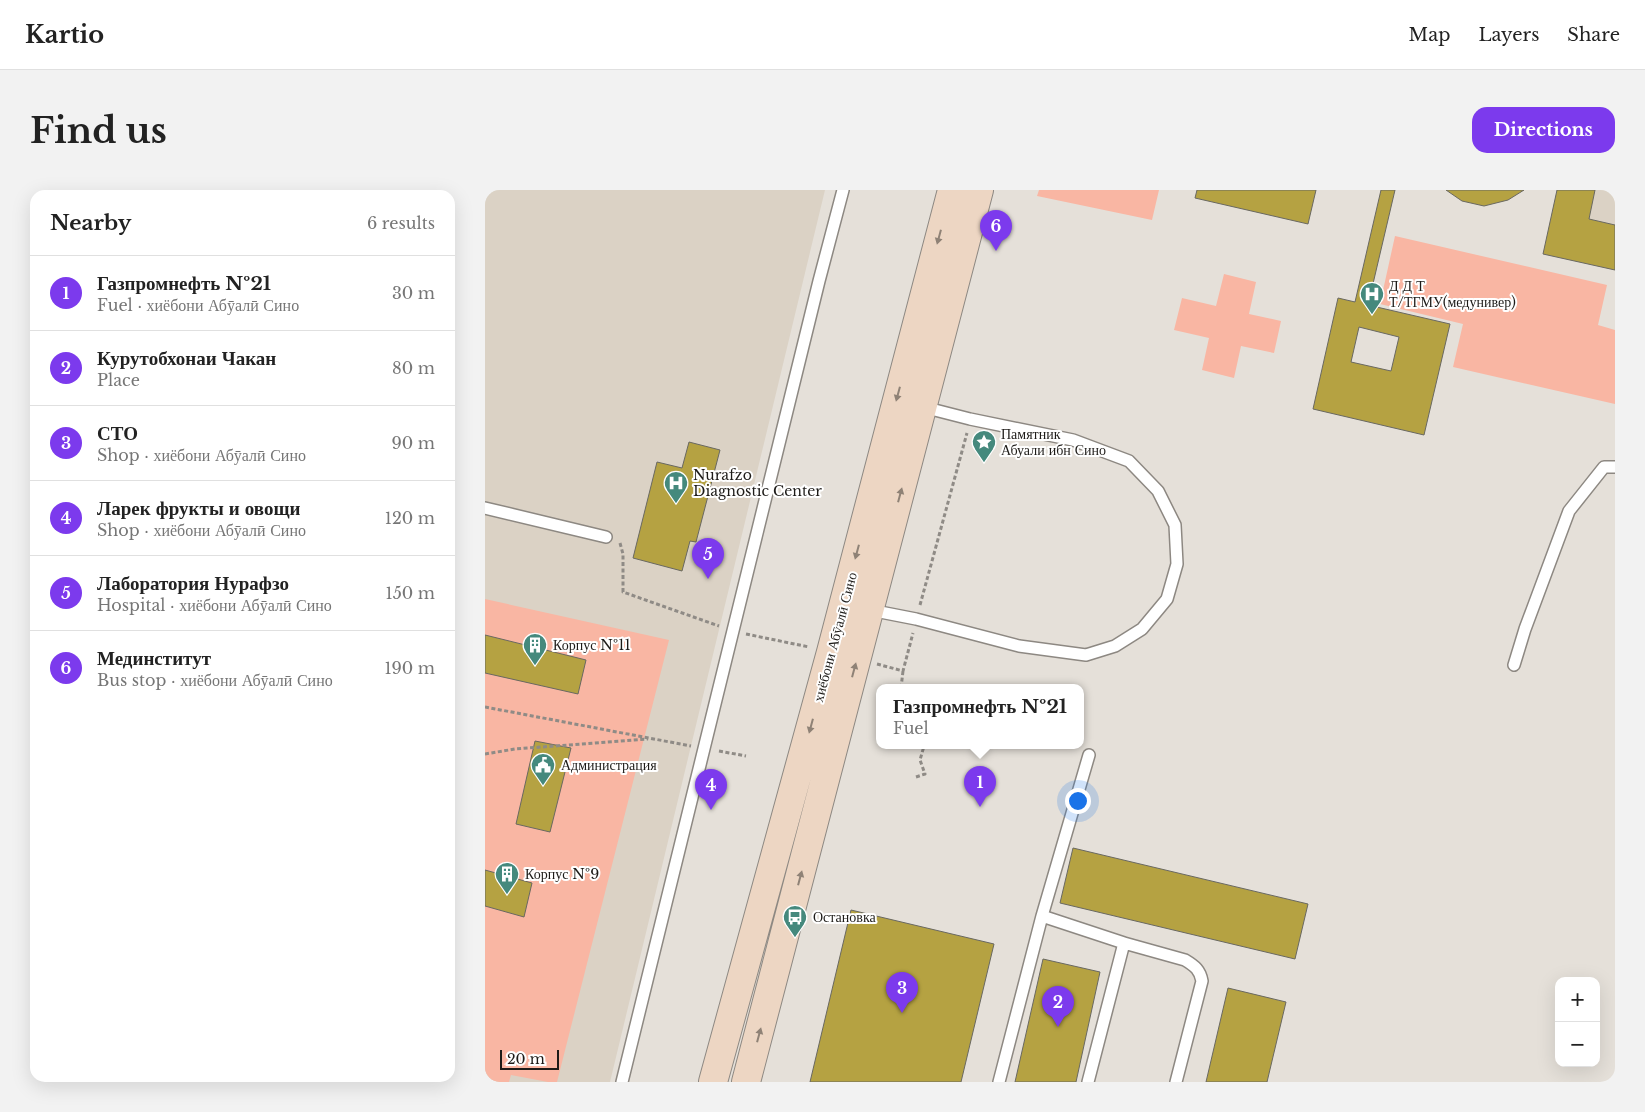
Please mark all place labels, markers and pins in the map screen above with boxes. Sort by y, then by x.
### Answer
pin: 6 [980,210,1012,251]
place label: Д Д Т Т/ТГМУ(медунивер) [1389,277,1516,311]
hospital icon: Д Д Т Т/ТГМУ(медунивер) [1359,281,1385,315]
place label: Памятник Абуали ибн Сино [1001,425,1106,459]
place icon: Памятник Абуали ибн Сино [971,429,997,463]
place label: Nurafzo Diagnostic Center [693,466,822,500]
hospital icon: Nurafzo Diagnostic Center [663,470,689,504]
pin: 5 [692,538,724,579]
building icon: Корпус №11 [522,632,548,666]
place label: Корпус №11 [553,636,631,654]
public building icon: Администрация [530,752,556,786]
place label: Администрация [561,756,657,774]
pin: 1 [964,766,996,807]
pin: 4 [695,769,727,810]
building icon: Корпус №9 [494,861,520,895]
place label: Корпус №9 [525,865,599,883]
bus stop icon: Остановка [782,904,808,938]
place label: Остановка [813,908,877,926]
pin: 3 [886,972,918,1013]
pin: 2 [1042,986,1074,1027]

